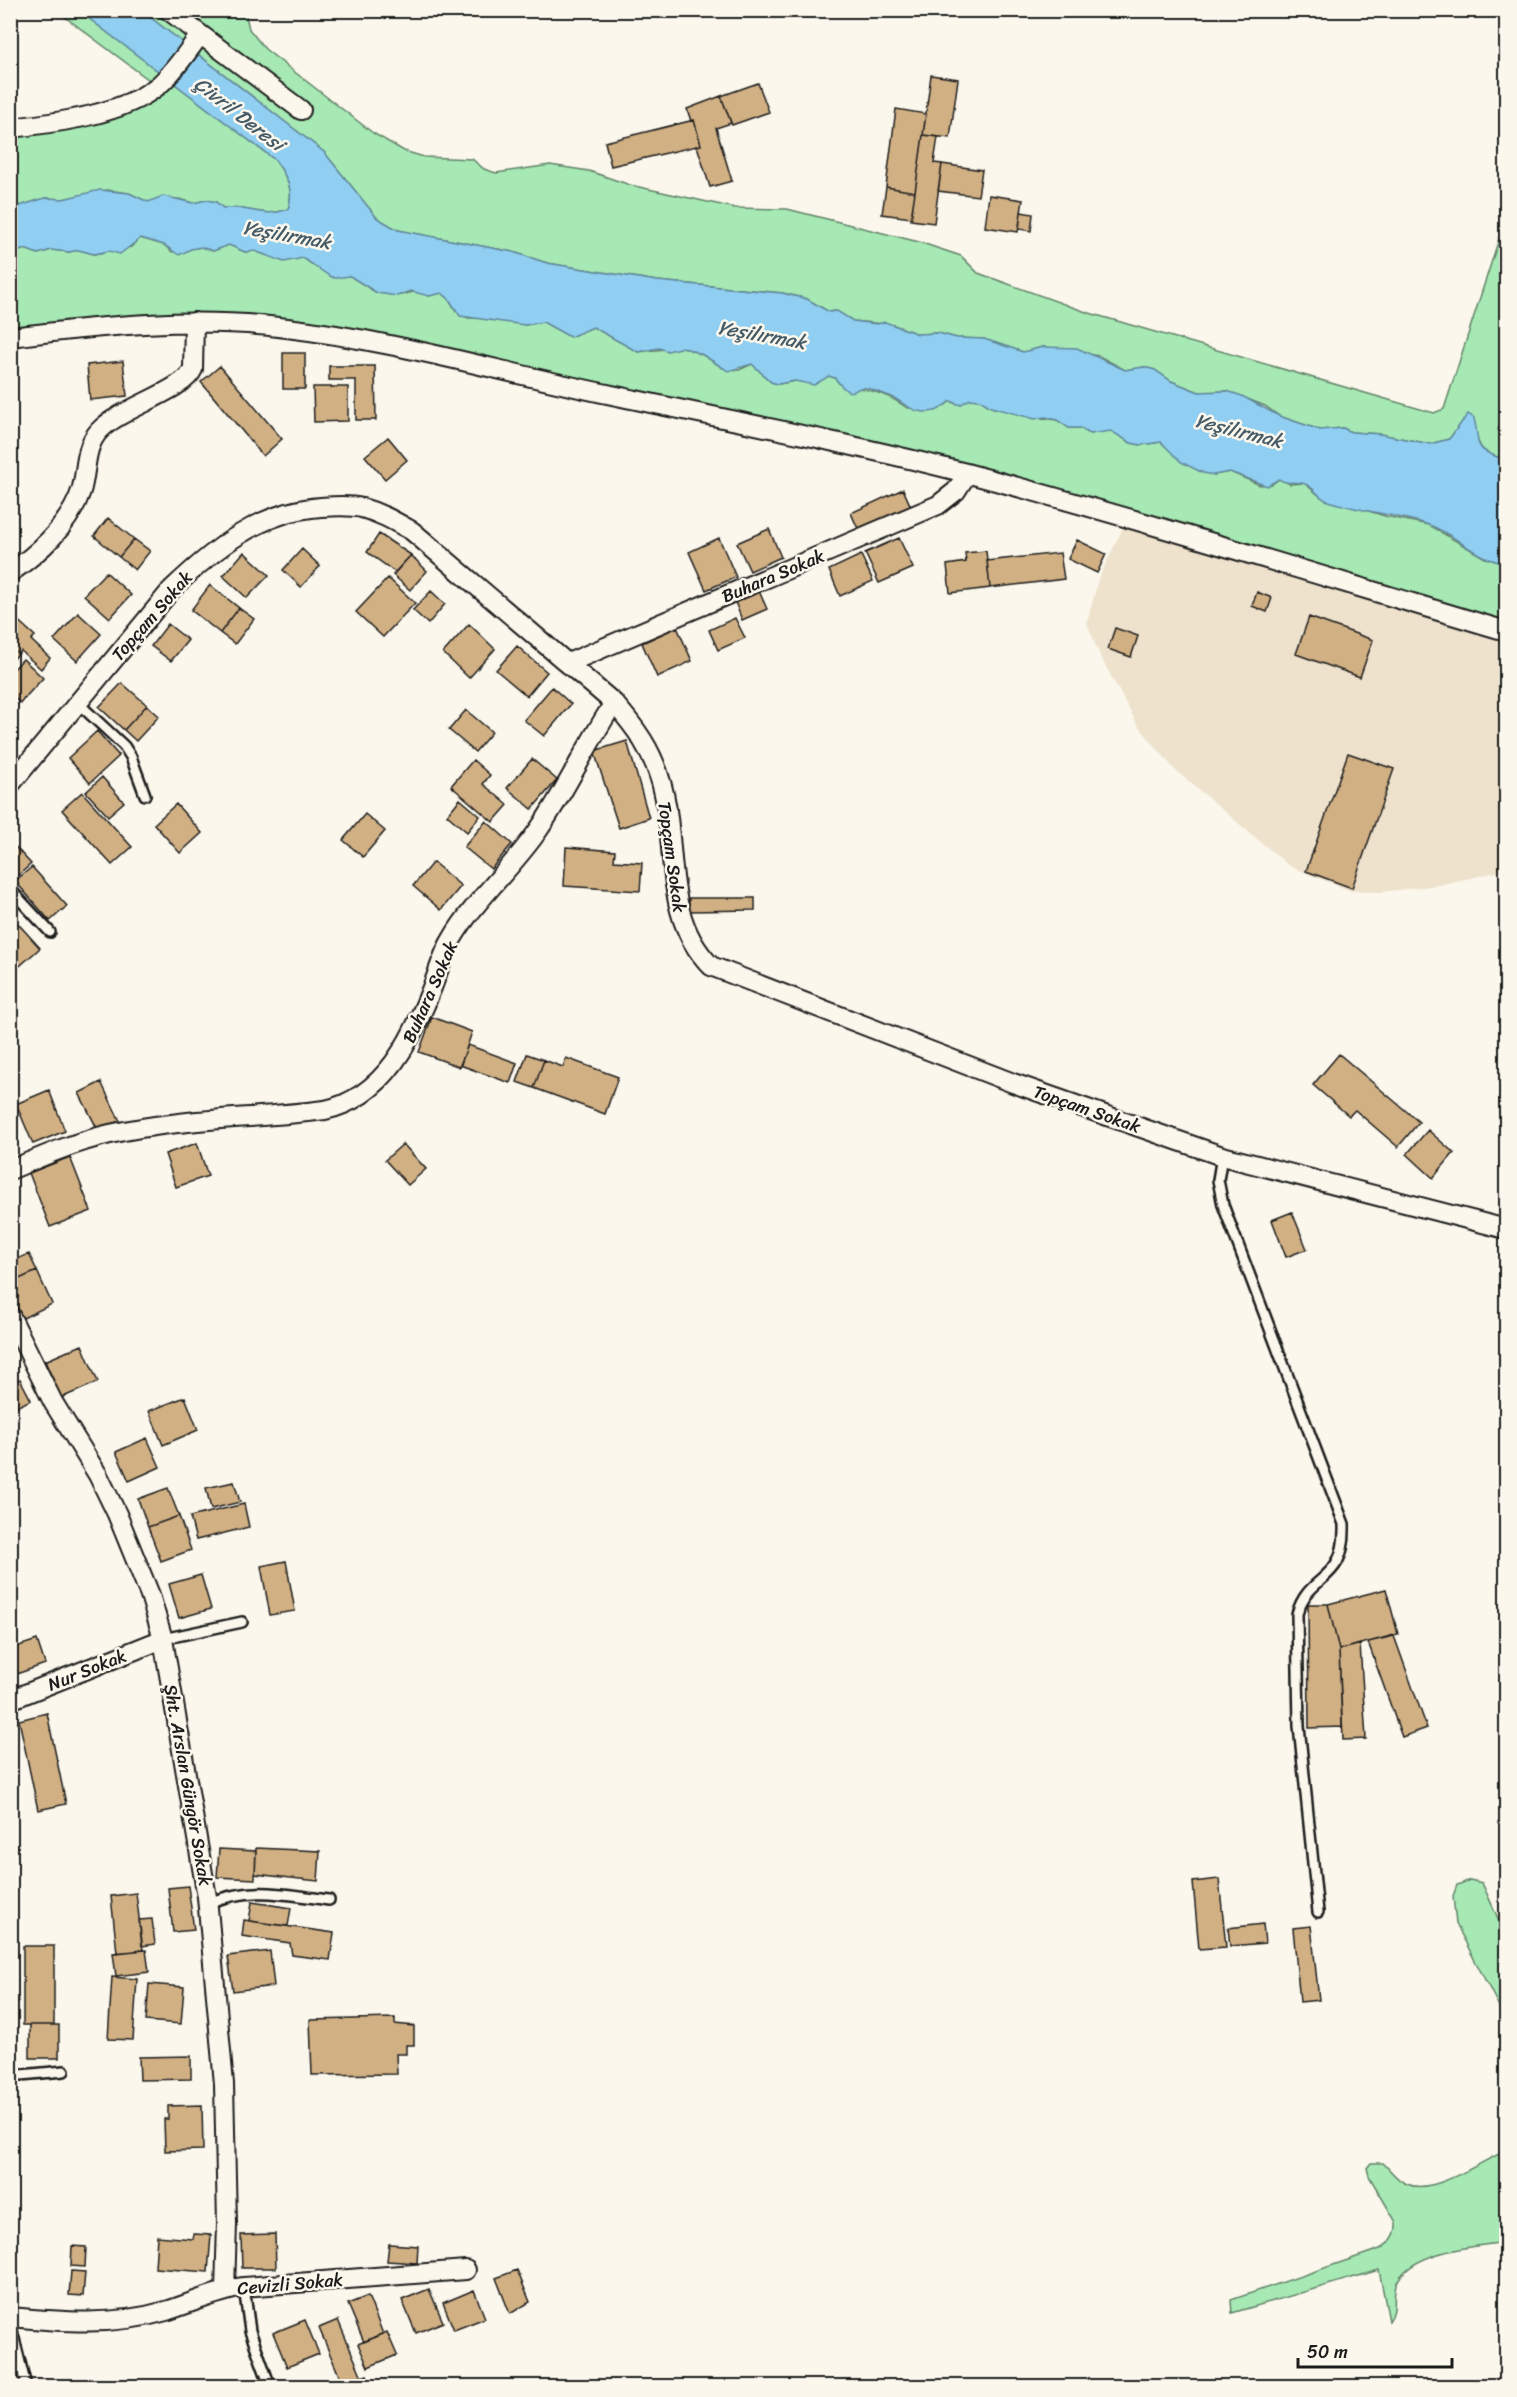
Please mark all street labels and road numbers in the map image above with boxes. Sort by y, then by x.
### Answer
street label: Buhara Sokak [717,540,830,612]
street label: Topçam Sokak [103,563,201,669]
street label: Topçam Sokak [648,799,696,915]
street label: Buhara Sokak [393,935,467,1048]
street label: Topçam Sokak [1029,1076,1146,1142]
street label: Nur Sokak [43,1640,131,1700]
street label: Şht. Arslan Güngör Sokak [155,1682,222,1889]
street label: Cevizli Sokak [236,2263,345,2305]

